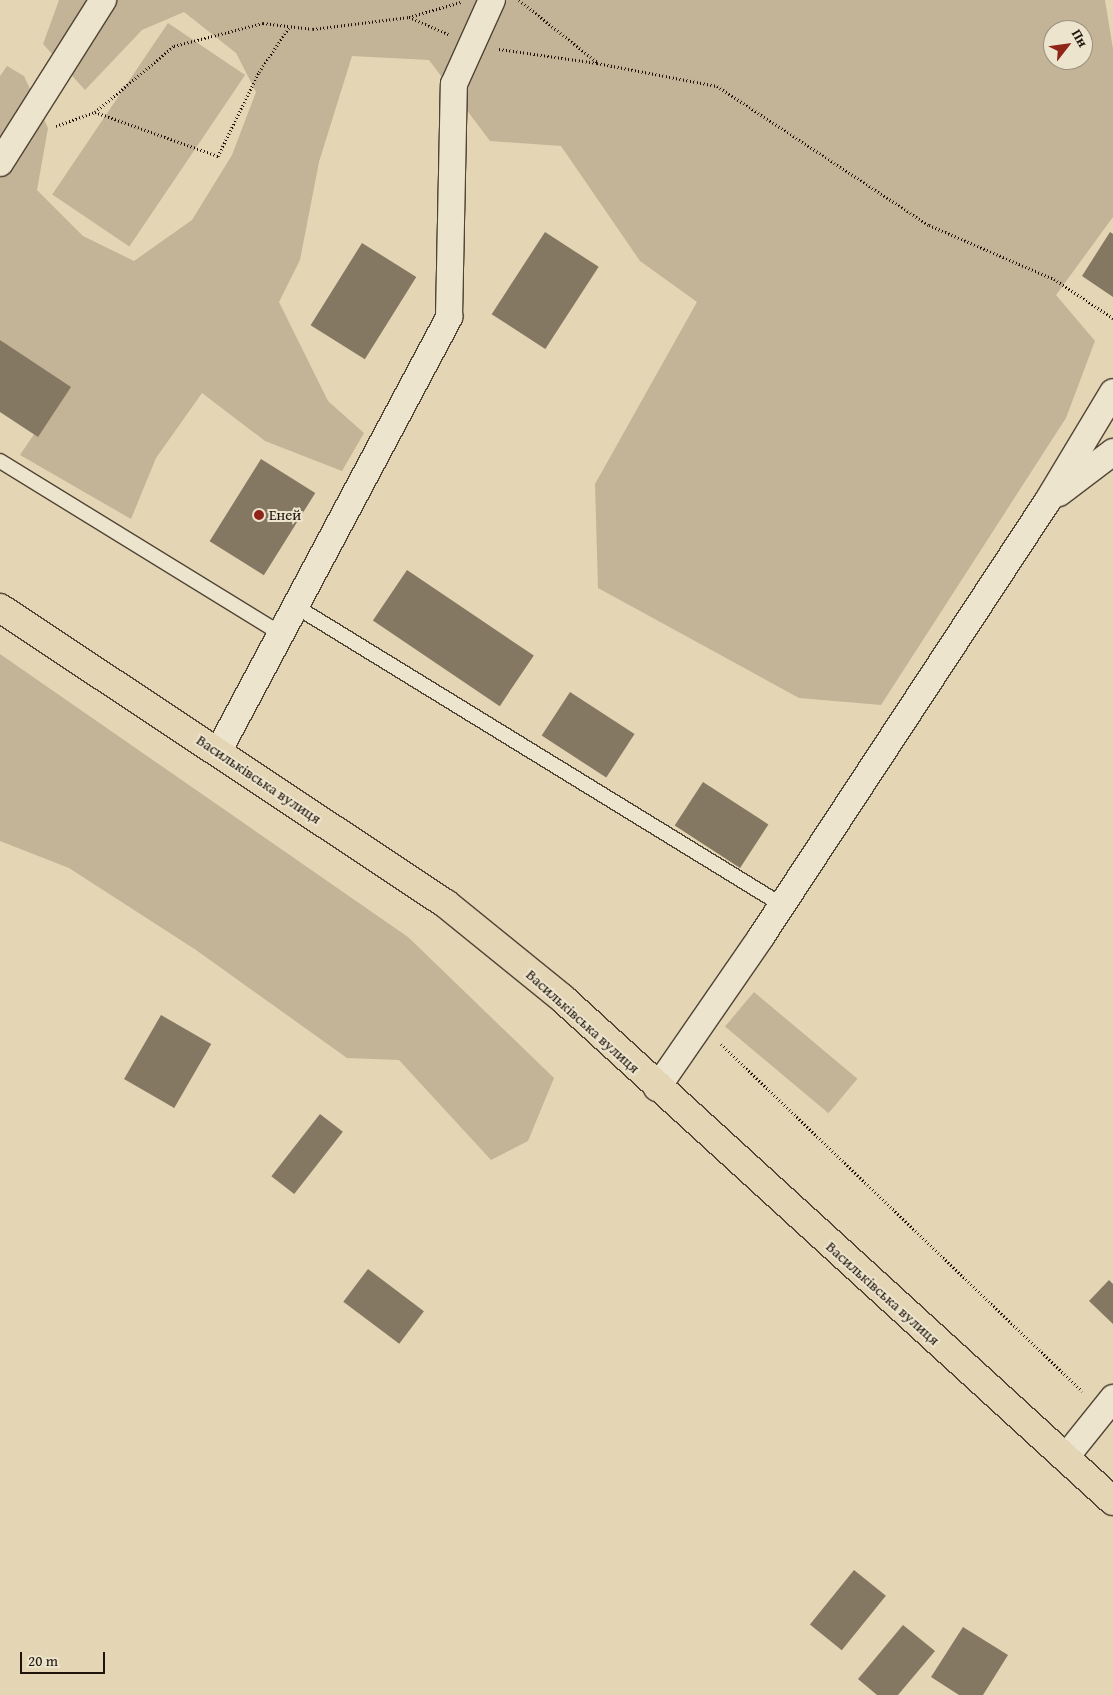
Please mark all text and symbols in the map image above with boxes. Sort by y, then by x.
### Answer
north arrow [1043,20,1093,70]
text: Пн [1067,25,1093,51]
place label: Еней [269,506,301,524]
marker: Еней [253,509,265,521]
street label: Васильківська вулиця [193,731,325,827]
street label: Васильківська вулиця [523,965,643,1077]
street label: Васильківська вулиця [823,1237,943,1349]
scale bar [22,1642,108,1674]
text: 20 m [28,1650,58,1671]

